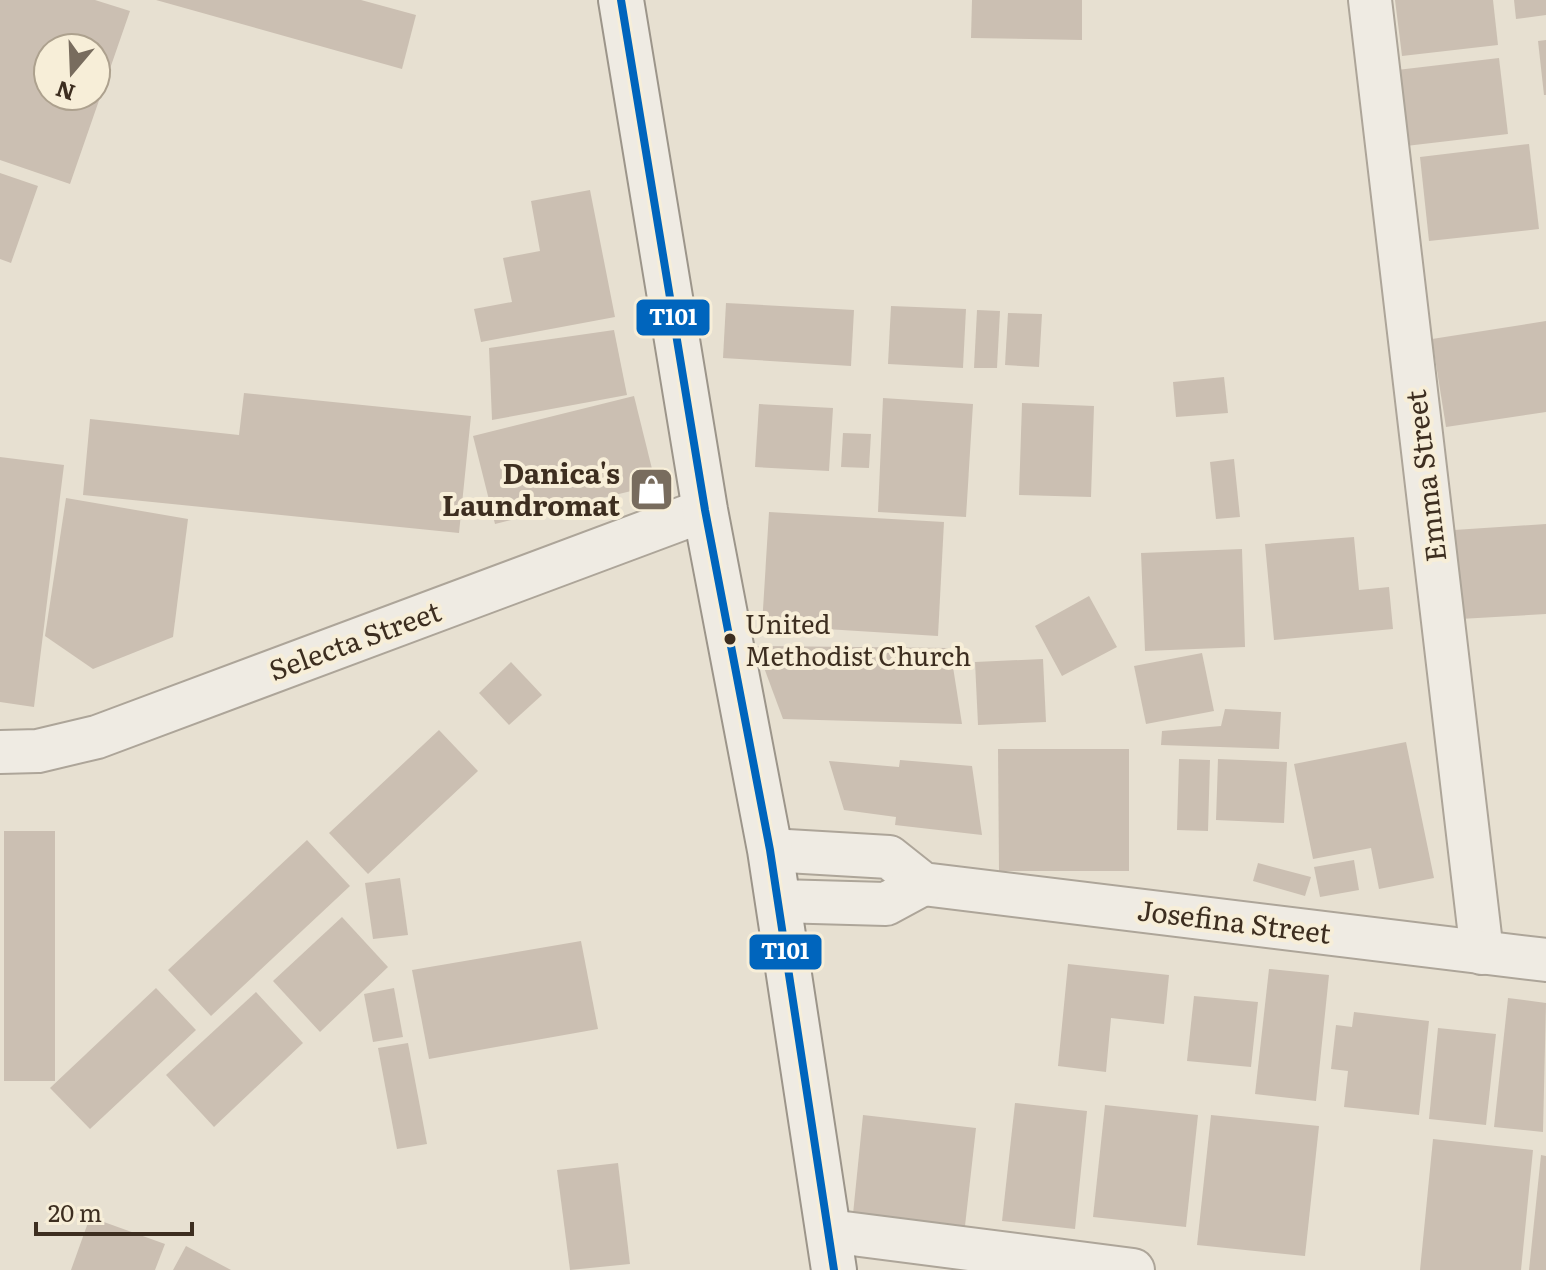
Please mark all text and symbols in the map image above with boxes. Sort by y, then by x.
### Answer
north arrow [32,32,112,112]
text: N [51,74,79,111]
line badge: T101 [635,298,711,337]
text: T101 [649,299,697,332]
street label: Emma Street [1393,387,1455,565]
place label: Danica's Laundromat [442,451,621,525]
shop icon: Danica's Laundromat [627,466,675,514]
street label: Selecta Street [262,588,447,690]
place label: United Methodist Church [745,603,971,674]
marker: United Methodist Church [722,631,738,647]
street label: Josefina Street [1135,887,1334,953]
line badge: T101 [748,933,823,971]
text: T101 [761,933,809,966]
scale bar [36,1186,192,1236]
text: 20 m [48,1194,102,1229]

